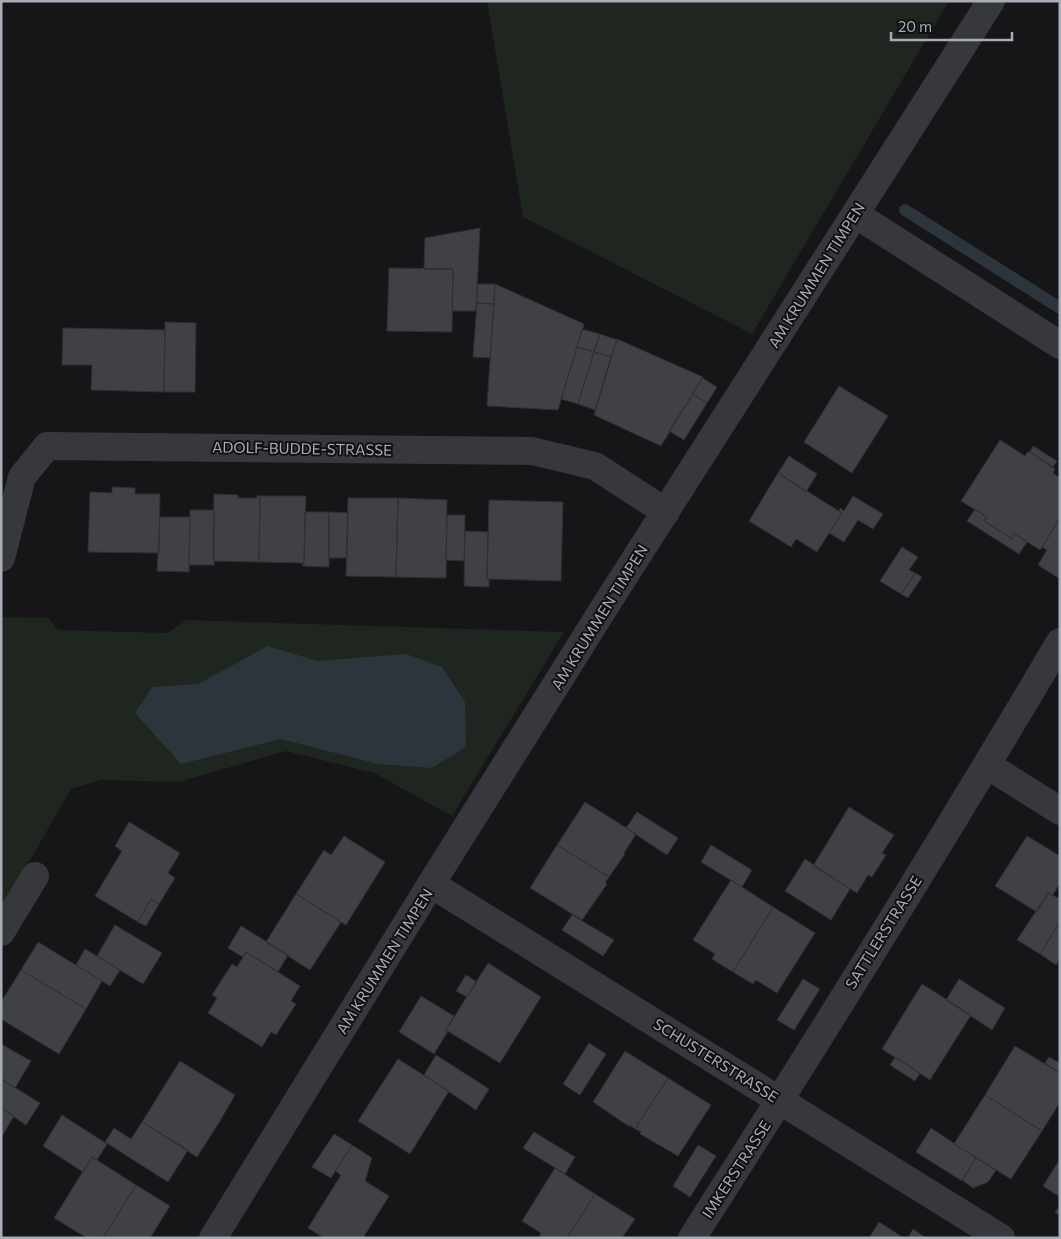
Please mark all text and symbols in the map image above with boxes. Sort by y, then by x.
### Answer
scale bar [891,10,1012,42]
text: 20 m [898,17,932,35]
street label: AM KRUMMEN TIMPEN [764,199,868,351]
street label: ADOLF-BUDDE-STRASSE [212,437,392,459]
street label: AM KRUMMEN TIMPEN [547,541,651,693]
street label: SATTLERSTRASSE [841,872,925,992]
street label: AM KRUMMEN TIMPEN [332,885,436,1037]
street label: SCHUSTERSTRASSE [650,1014,782,1106]
street label: IMKERSTRASSE [698,1117,774,1221]

